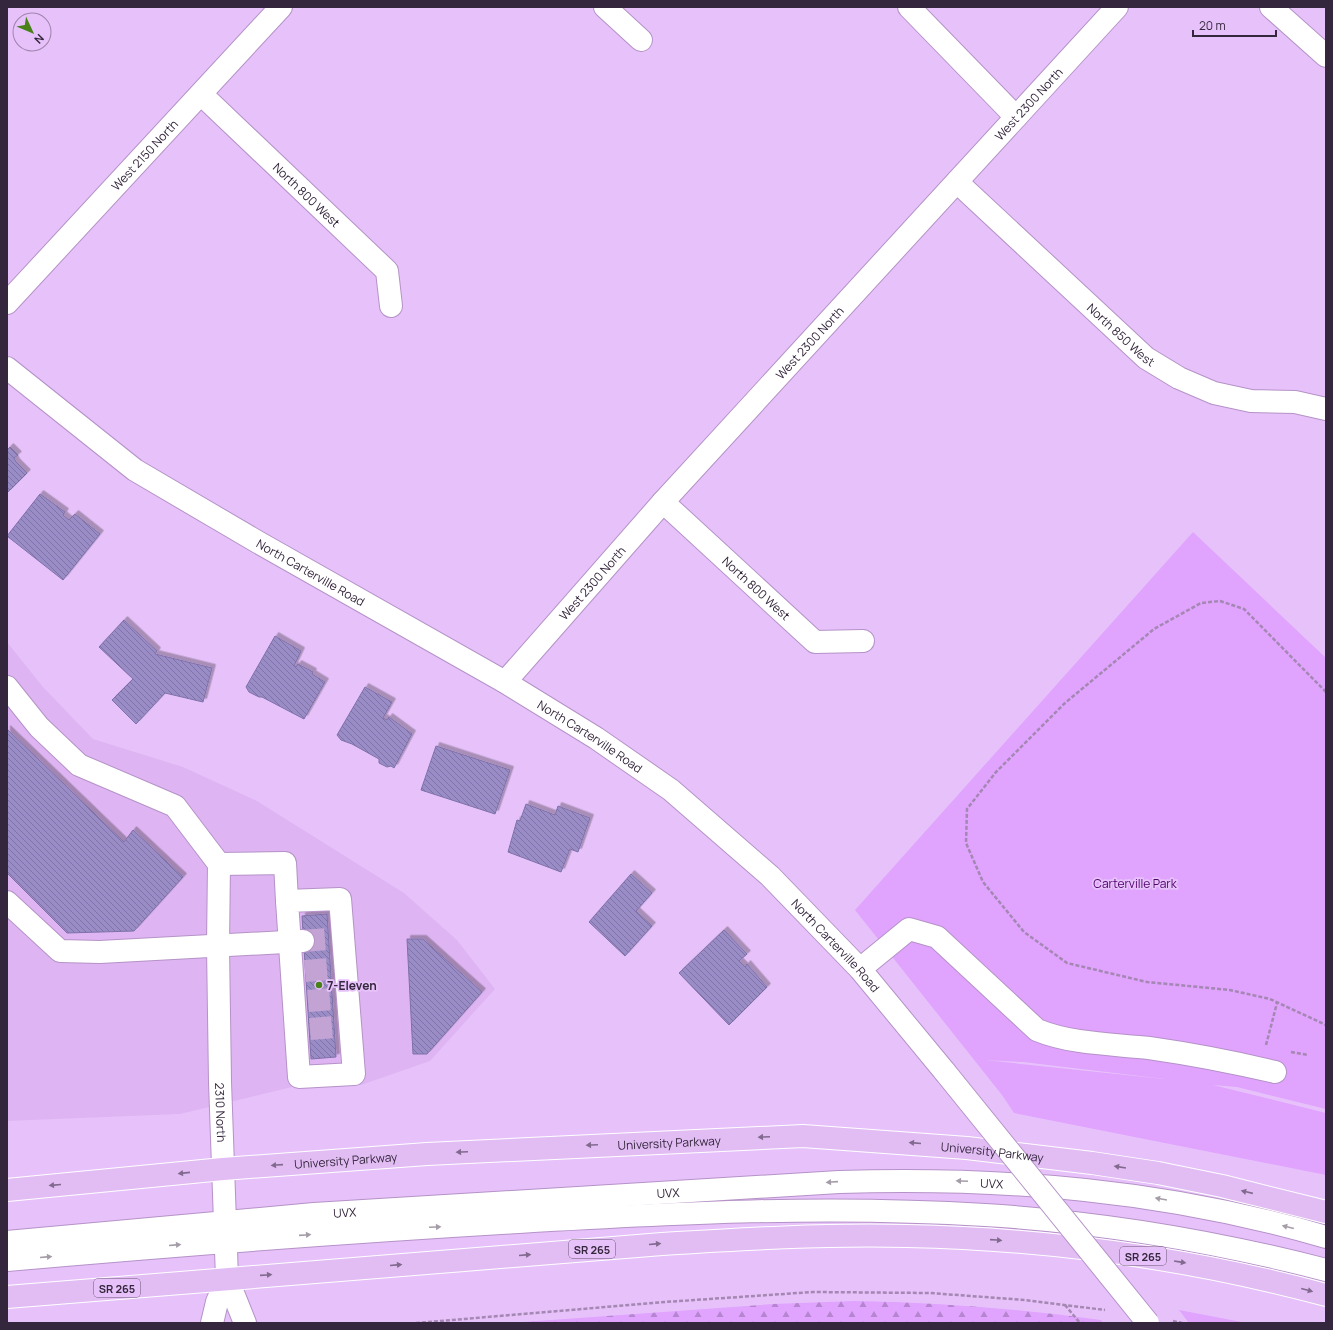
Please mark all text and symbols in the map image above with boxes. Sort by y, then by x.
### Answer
north arrow [12,12,52,52]
scale bar [1193,12,1276,38]
text: 20 m [1199,17,1226,34]
text: N [31,31,48,47]
street label: West 2300 North [991,64,1066,144]
street label: West 2150 North [107,116,181,194]
street label: North 800 West [270,159,344,231]
street label: North 850 West [1084,299,1158,370]
street label: West 2300 North [772,302,847,383]
street label: North Carterville Road [254,535,368,610]
street label: West 2300 North [555,542,629,623]
street label: North 800 West [719,552,794,624]
street label: North Carterville Road [535,696,646,776]
park label: Carterville Park [1093,875,1178,892]
street label: North Carterville Road [788,895,884,995]
place label: 7-Eleven [327,977,377,994]
marker: 7-Eleven [314,980,324,990]
street label: 2310 North [212,1082,231,1142]
street label: University Parkway [617,1131,722,1153]
one-way arrow [758,1134,770,1141]
street label: University Parkway [940,1138,1045,1166]
one-way arrow [909,1140,921,1146]
one-way arrow [586,1142,598,1149]
street label: University Parkway [294,1148,398,1172]
one-way arrow [455,1149,468,1155]
one-way arrow [271,1161,283,1168]
one-way arrow [1114,1164,1126,1170]
one-way arrow [178,1170,190,1176]
street label: UVX [980,1174,1004,1192]
one-way arrow [955,1178,968,1184]
one-way arrow [826,1179,838,1186]
one-way arrow [49,1182,61,1189]
street label: UVX [656,1183,681,1202]
one-way arrow [1241,1189,1253,1195]
one-way arrow [1155,1196,1168,1202]
street label: UVX [333,1203,357,1221]
one-way arrow [1282,1223,1295,1229]
one-way arrow [429,1224,441,1231]
one-way arrow [299,1232,312,1238]
one-way arrow [990,1236,1002,1243]
road number: SR 265 [569,1240,615,1258]
one-way arrow [649,1241,661,1248]
one-way arrow [169,1242,181,1249]
road number: SR 265 [1120,1247,1166,1265]
one-way arrow [519,1251,532,1258]
one-way arrow [40,1253,52,1260]
one-way arrow [1174,1259,1186,1265]
one-way arrow [390,1262,402,1269]
one-way arrow [260,1272,272,1279]
road number: SR 265 [94,1279,140,1297]
one-way arrow [1301,1287,1313,1293]

